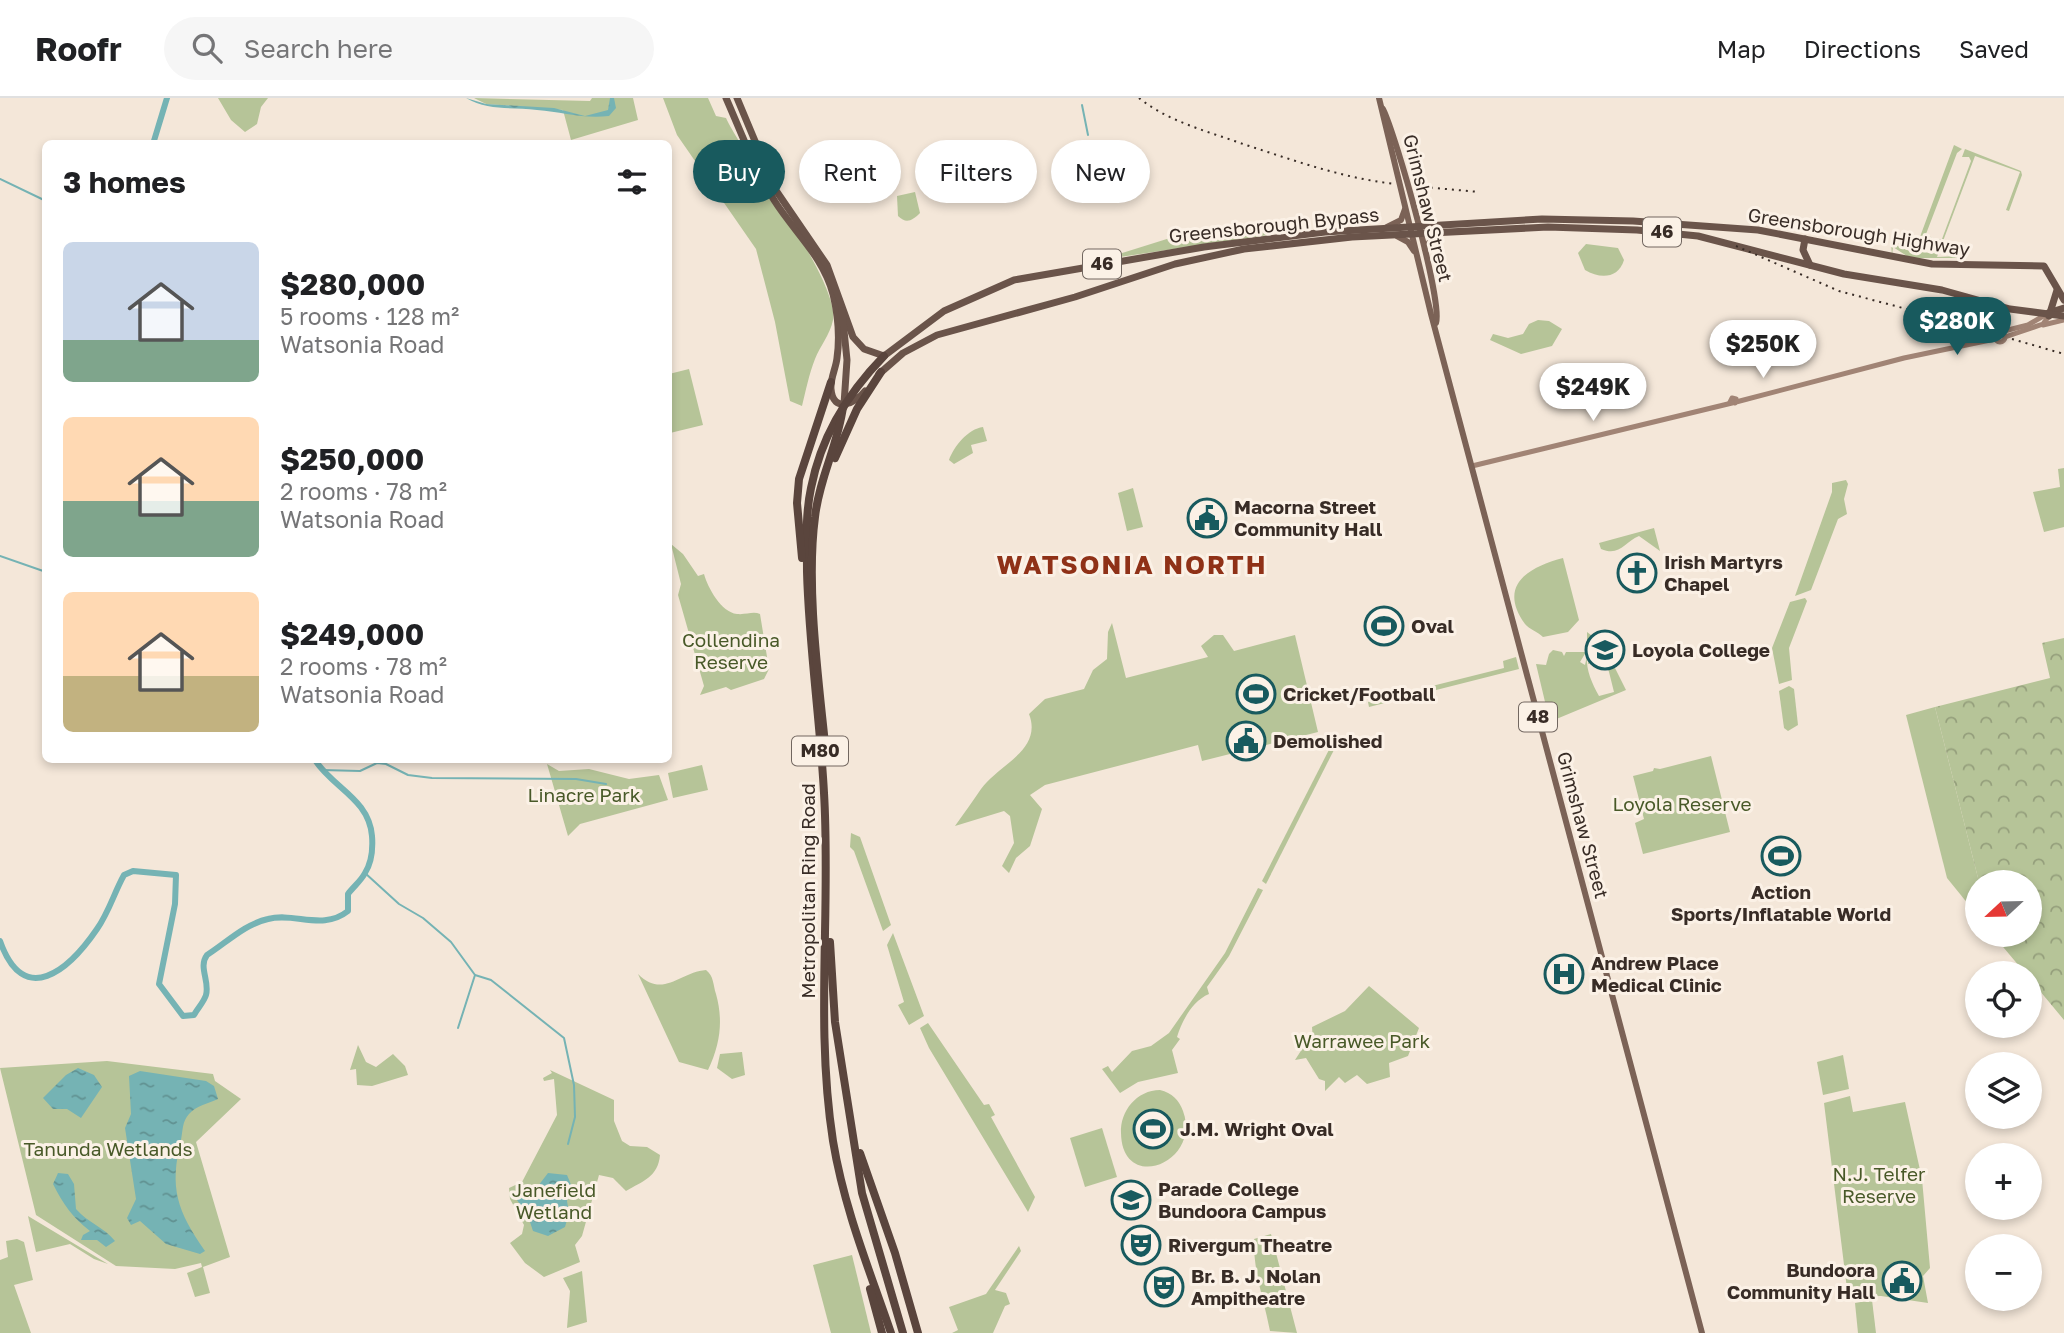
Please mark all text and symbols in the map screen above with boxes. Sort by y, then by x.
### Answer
search box [164,17,654,80]
text: Roofr [35,29,122,68]
icon: search [188,29,226,67]
text: Search here [244,33,393,64]
text: Map [1717,34,1766,63]
text: Directions [1804,34,1921,63]
text: Saved [1959,34,2029,63]
street label: Grimshaw Street [1399,132,1458,284]
chip: Buy [693,140,785,203]
chip: Rent [799,140,901,203]
chip: Filters [915,140,1037,203]
chip: New [1051,140,1150,203]
icon: filters [613,163,651,201]
text: 3 homes [63,164,186,200]
street label: Greensborough Bypass [1168,202,1380,247]
street label: Greensborough Highway [1746,203,1972,260]
road number: 46 [1643,217,1681,246]
road number: 46 [1083,250,1121,279]
text: $280,000 [280,266,425,302]
icon: home [119,270,203,354]
pin: $280K [1908,298,2006,357]
text: 5 rooms · 128 m² [280,302,459,330]
text: $280K [1919,306,1995,334]
pin: $250K [1714,320,1812,380]
text: $250K [1725,329,1801,357]
text: Watsonia Road [280,330,445,358]
pin: $249K [1544,364,1642,423]
text: $249K [1555,372,1631,400]
text: $250,000 [280,441,424,477]
icon: home [119,445,203,529]
text: 2 rooms · 78 m² [280,477,447,505]
place label: Macorna Street Community Hall [1234,495,1382,540]
public building icon: Macorna Street Community Hall [1186,497,1228,539]
text: Watsonia Road [280,505,445,533]
district label: WATSONIA NORTH [997,549,1267,580]
place label: Irish Martyrs Chapel [1664,550,1783,595]
church icon: Irish Martyrs Chapel [1616,552,1658,594]
sports icon: Oval [1363,605,1405,647]
place label: Oval [1411,614,1454,637]
text: $249,000 [280,616,424,652]
icon: home [119,620,203,704]
park label: Collendina Reserve [682,628,780,673]
school or university icon: Loyola College [1584,629,1626,671]
place label: Loyola College [1632,638,1770,661]
text: 2 rooms · 78 m² [280,652,447,680]
sports icon: Cricket/Football [1235,673,1277,715]
text: Watsonia Road [280,680,445,708]
place label: Cricket/Football [1283,682,1435,705]
road number: 48 [1519,702,1557,732]
public building icon: Demolished [1225,720,1267,762]
place label: Demolished [1273,729,1382,752]
road number: M80 [792,736,848,766]
street label: Grimshaw Street [1553,749,1614,901]
park label: Linacre Park [528,783,641,806]
street label: Metropolitan Ring Road [796,783,819,999]
park label: Loyola Reserve [1613,792,1752,815]
sports icon: Action Sports/Inflatable World [1760,835,1802,877]
north arrow [1965,870,2042,947]
map controls [1965,870,2042,1311]
place label: Action Sports/Inflatable World [1671,880,1891,925]
place label: Andrew Place Medical Clinic [1591,951,1722,996]
hospital icon: Andrew Place Medical Clinic [1543,953,1585,995]
button: locate [1965,961,2042,1038]
park label: Warrawee Park [1294,1029,1431,1052]
button: layers [1965,1052,2042,1129]
sports icon: J.M. Wright Oval [1132,1108,1174,1150]
place label: J.M. Wright Oval [1180,1117,1334,1140]
park label: Tanunda Wetlands [23,1137,193,1160]
button: + [1965,1143,2042,1220]
park label: N.J. Telfer Reserve [1833,1162,1926,1207]
place label: Parade College Bundoora Campus [1158,1177,1327,1222]
park label: Janefield Wetland [512,1178,596,1223]
school or university icon: Parade College Bundoora Campus [1110,1179,1152,1221]
theatre icon: Rivergum Theatre [1120,1224,1162,1266]
place label: Rivergum Theatre [1168,1233,1332,1256]
button: − [1965,1234,2042,1311]
place label: Bundoora Community Hall [1727,1258,1875,1303]
public building icon: Bundoora Community Hall [1881,1260,1923,1302]
place label: Br. B. J. Nolan Ampitheatre [1191,1264,1321,1309]
theatre icon: Br. B. J. Nolan Ampitheatre [1143,1266,1185,1308]

